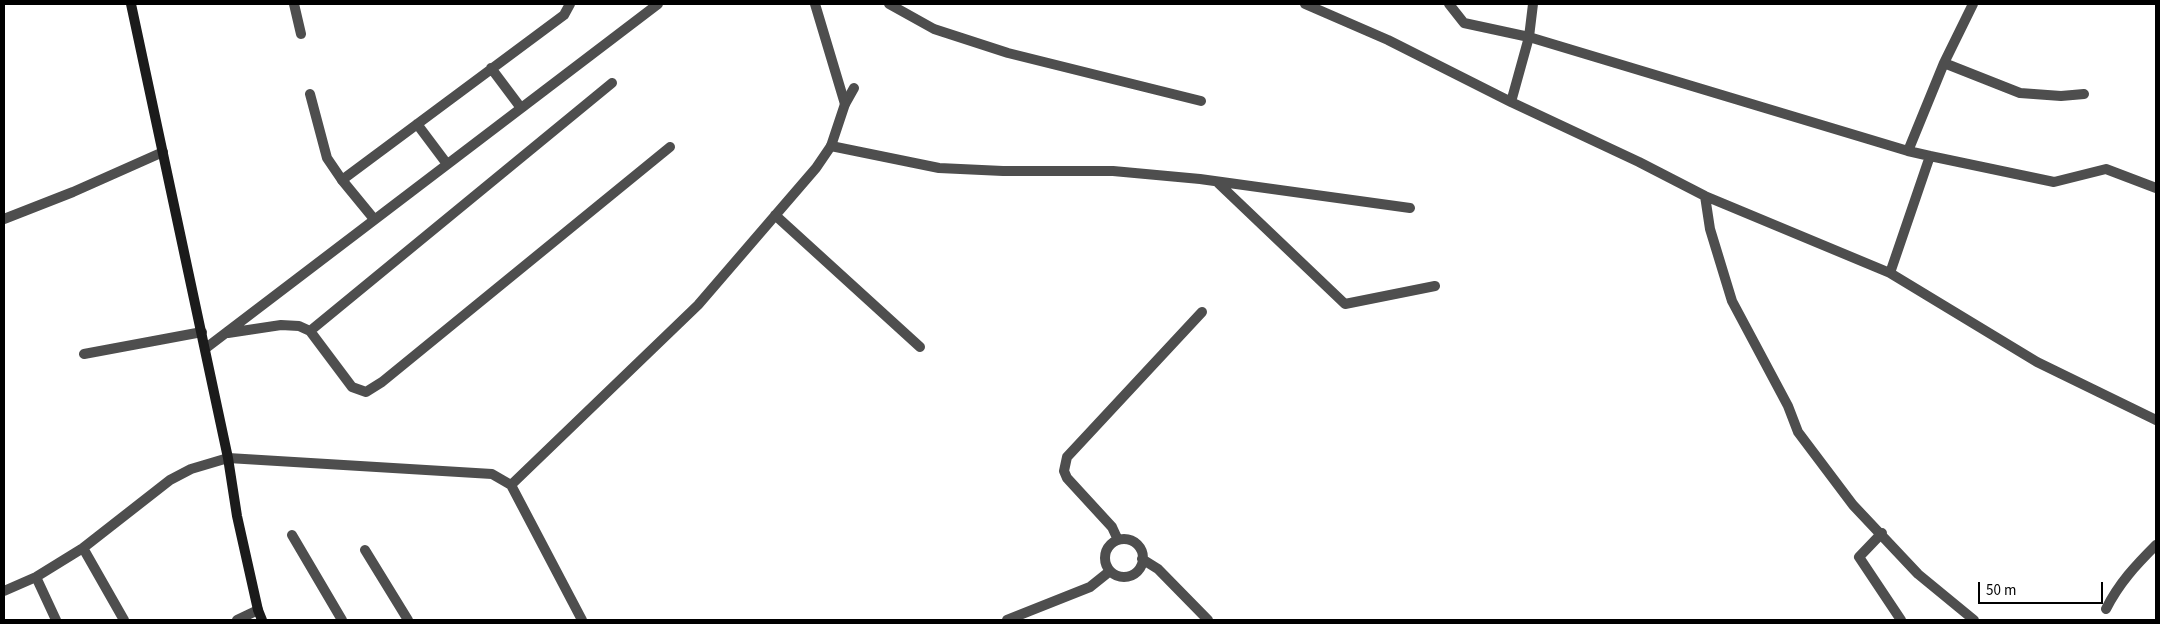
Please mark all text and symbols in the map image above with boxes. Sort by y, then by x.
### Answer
scale bar [1980,572,2105,604]
text: 50 m [1986,580,2016,601]

